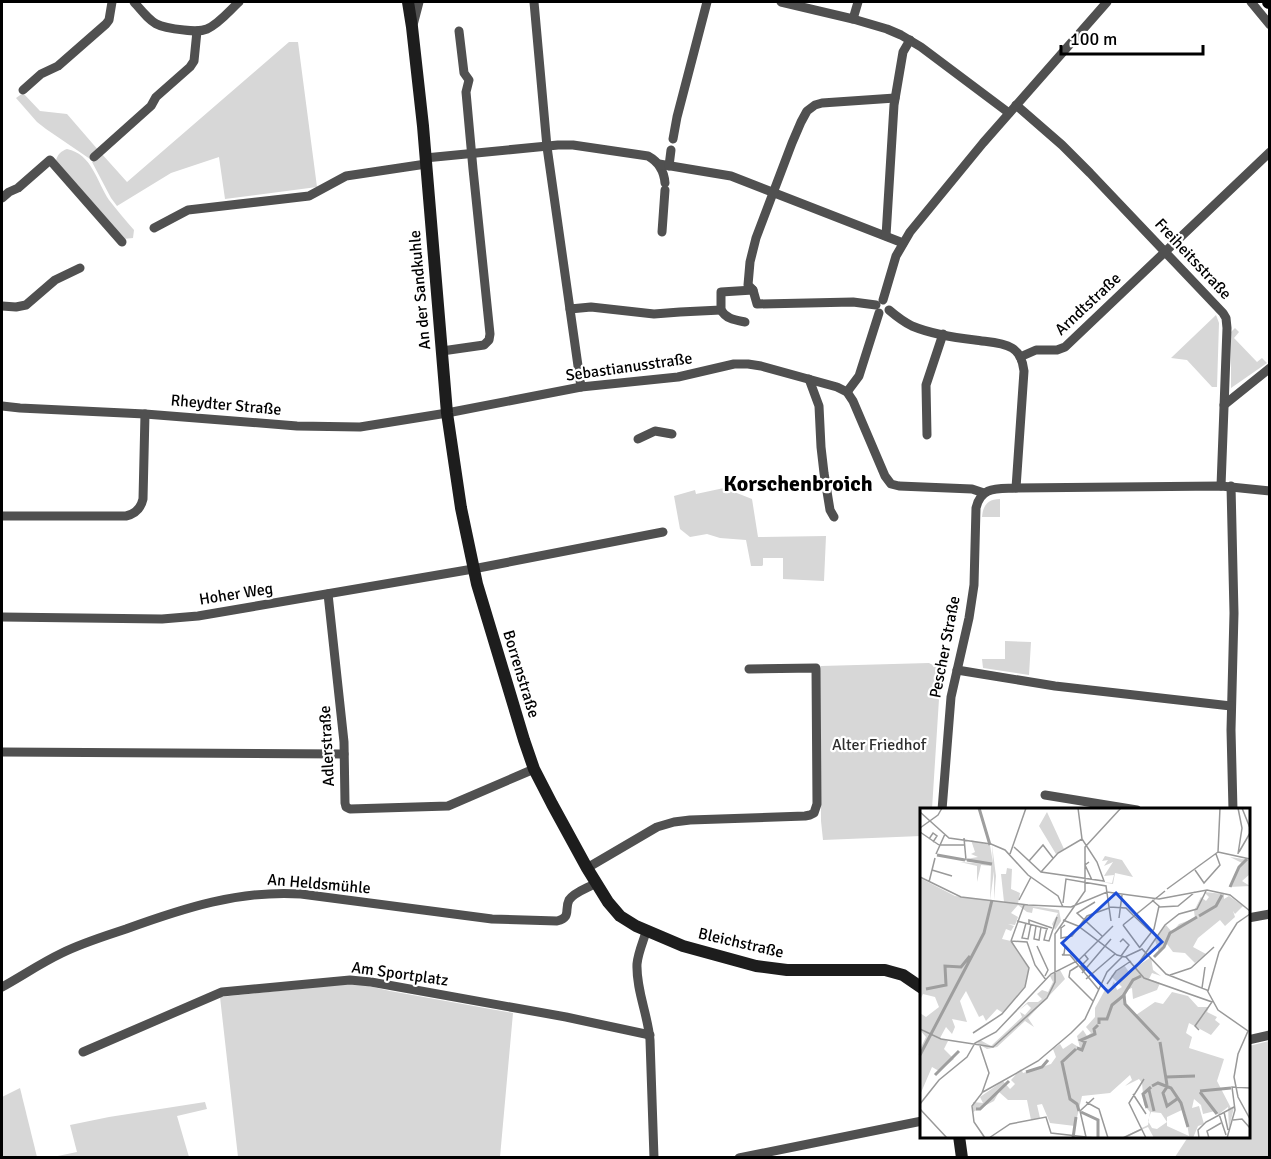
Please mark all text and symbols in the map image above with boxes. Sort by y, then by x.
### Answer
scale bar [1061,18,1204,56]
text: 100 m [1070,28,1117,50]
street label: Freiheitsstraße [1150,214,1236,304]
street label: An der Sandkuhle [405,229,435,351]
street label: Arndtstraße [1051,268,1125,340]
street label: Sebastianusstraße [564,348,694,386]
street label: Rheydter Straße [170,390,282,420]
district label: Korschenbroich [723,470,873,497]
street label: Hoher Weg [198,578,274,610]
street label: Pescher Straße [925,594,965,700]
street label: Borrenstraße [498,628,544,720]
street label: Adlerstraße [315,705,339,787]
park label: Alter Friedhof [832,735,927,755]
inset map [920,808,1250,1138]
street label: An Heldsmühle [266,870,372,898]
street label: Bleichstraße [696,923,786,963]
street label: Am Sportplatz [350,957,450,991]

